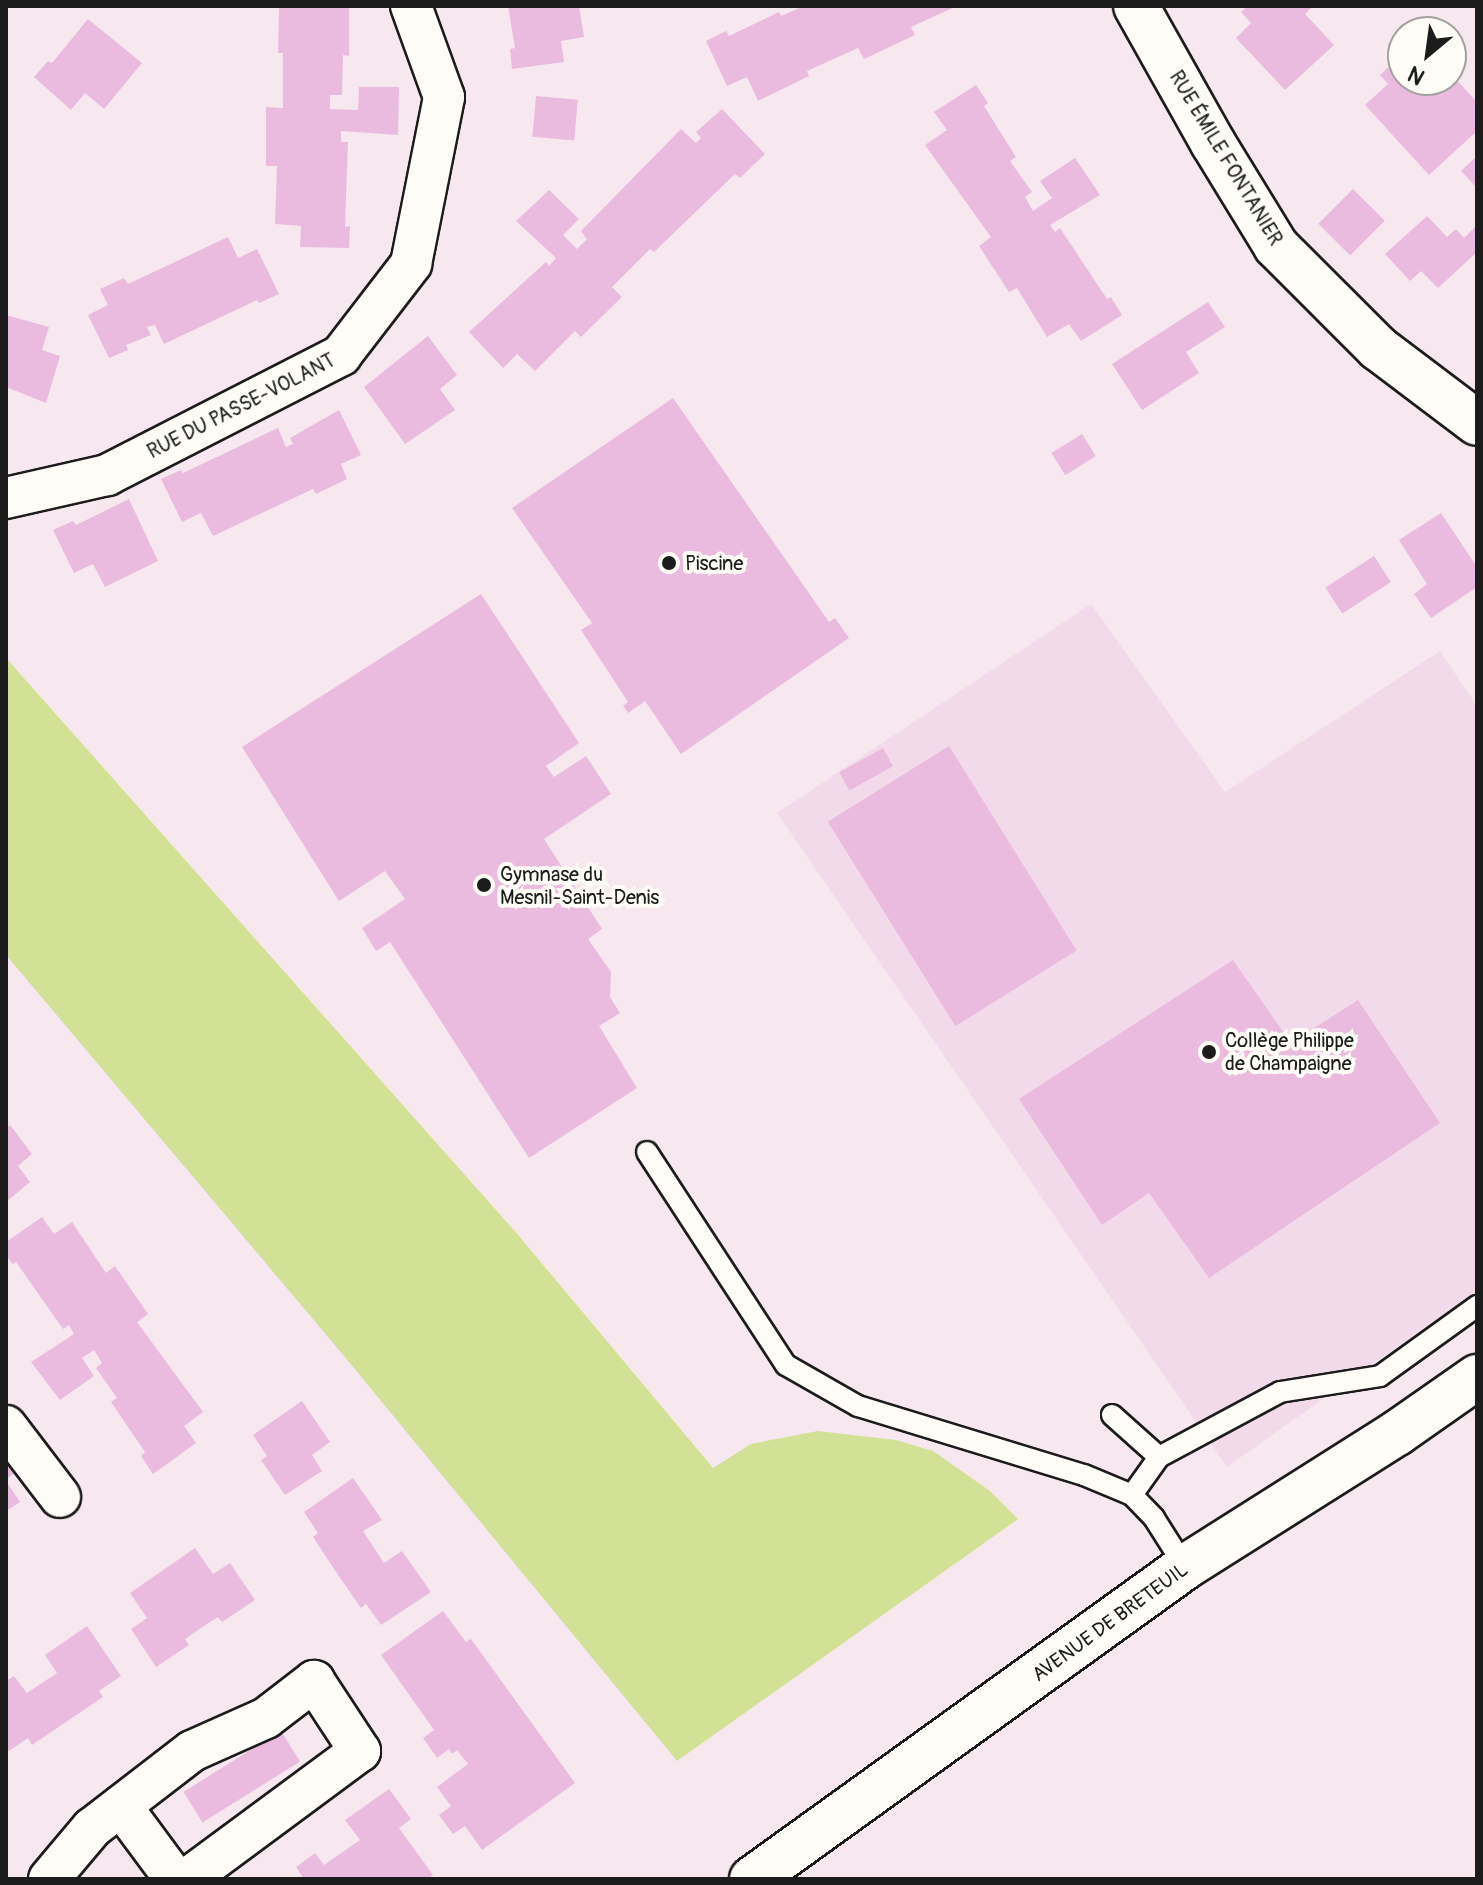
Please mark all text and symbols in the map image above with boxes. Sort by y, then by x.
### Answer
north arrow [1387,16,1467,96]
text: N [1403,59,1430,91]
street label: RUE ÉMILE FONTANIER [1164,66,1288,250]
street label: RUE DU PASSE-VOLANT [143,348,339,464]
place label: Piscine [685,551,743,575]
marker: Piscine [660,554,678,572]
place label: Gymnase du Mesnil-Saint-Denis [500,862,659,909]
marker: Gymnase du Mesnil-Saint-Denis [475,876,493,894]
place label: Collège Philippe de Champaigne [1225,1028,1354,1075]
marker: Collège Philippe de Champaigne [1200,1043,1218,1061]
street label: AVENUE DE BRETEUIL [1027,1557,1193,1687]

